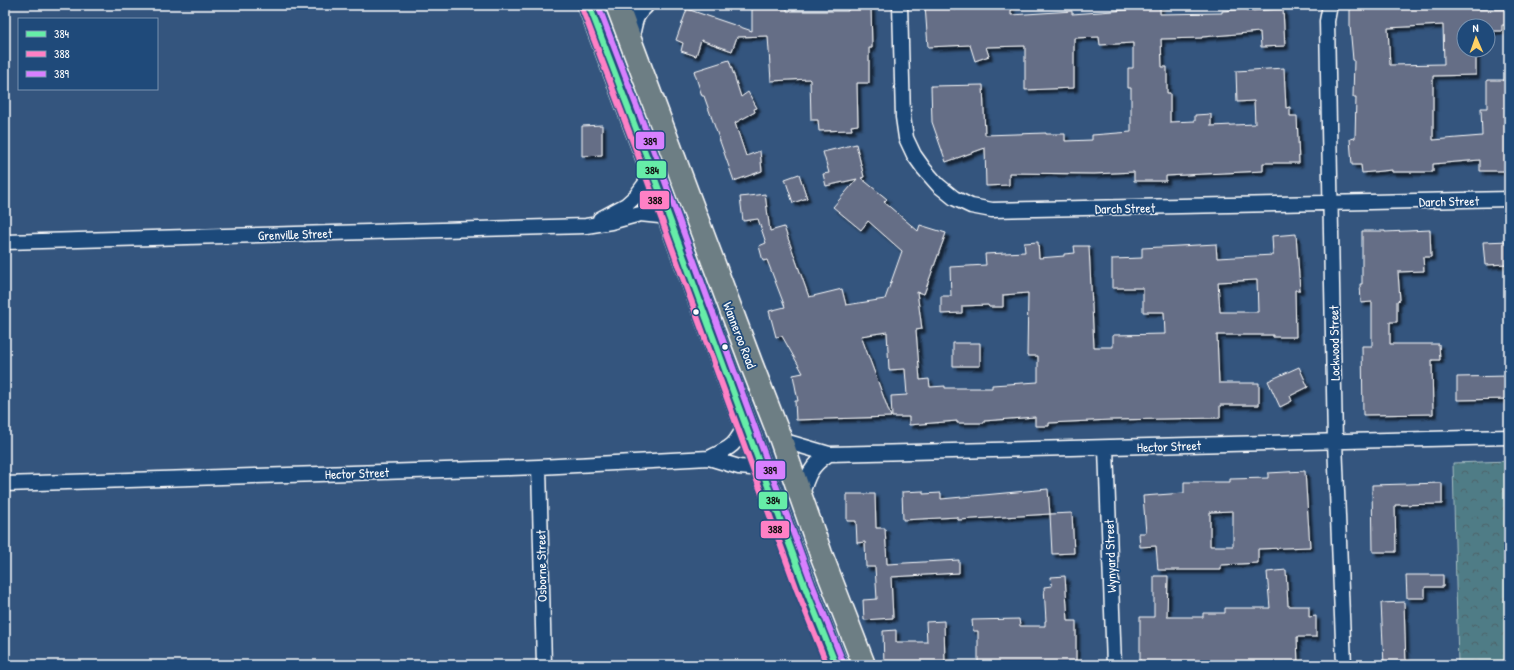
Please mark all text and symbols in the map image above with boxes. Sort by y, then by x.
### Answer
legend [18,18,158,90]
north arrow [1456,18,1496,58]
text: N [1472,21,1479,35]
text: 384 [54,25,70,42]
text: 388 [54,45,70,62]
text: 389 [54,65,70,82]
line badge: 389 [635,131,665,150]
text: 389 [643,134,657,148]
line badge: 384 [636,160,667,179]
text: 384 [645,163,659,177]
line badge: 388 [639,190,670,210]
street label: Darch Street [1419,191,1480,211]
text: 388 [648,193,662,207]
street label: Darch Street [1095,198,1156,218]
street label: Grenville Street [257,224,333,244]
street label: Wanneroo Road [719,299,761,371]
street label: Lockwood Street [1324,305,1344,381]
unlabelled marker [691,307,701,317]
unlabelled marker [720,342,730,352]
street label: Hector Street [1137,436,1202,456]
line badge: 389 [755,460,786,480]
street label: Hector Street [325,463,390,483]
text: 389 [763,463,777,477]
line badge: 384 [758,491,788,510]
text: 384 [766,493,780,507]
street label: Wynyard Street [1100,519,1120,593]
line badge: 388 [760,520,790,539]
text: 388 [768,522,782,536]
street label: Osborne Street [531,529,551,602]

